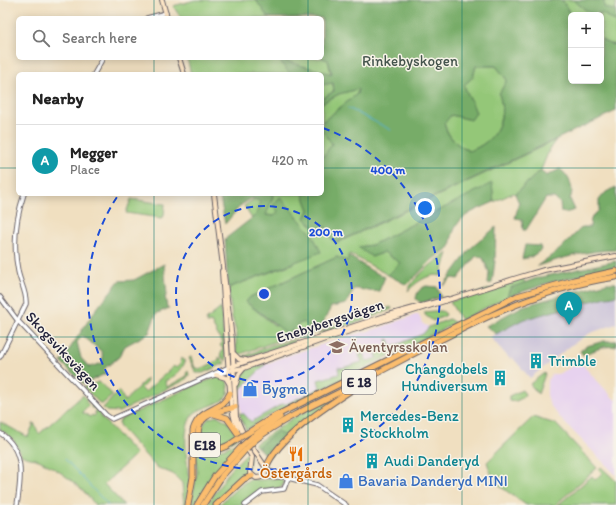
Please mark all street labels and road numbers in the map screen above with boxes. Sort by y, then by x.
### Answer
street label: Enebybergsvägen [274,295,386,347]
street label: Skogsviksvägen [22,308,104,395]
road number: E 18 [342,370,376,394]
road number: E18 [190,433,220,457]

